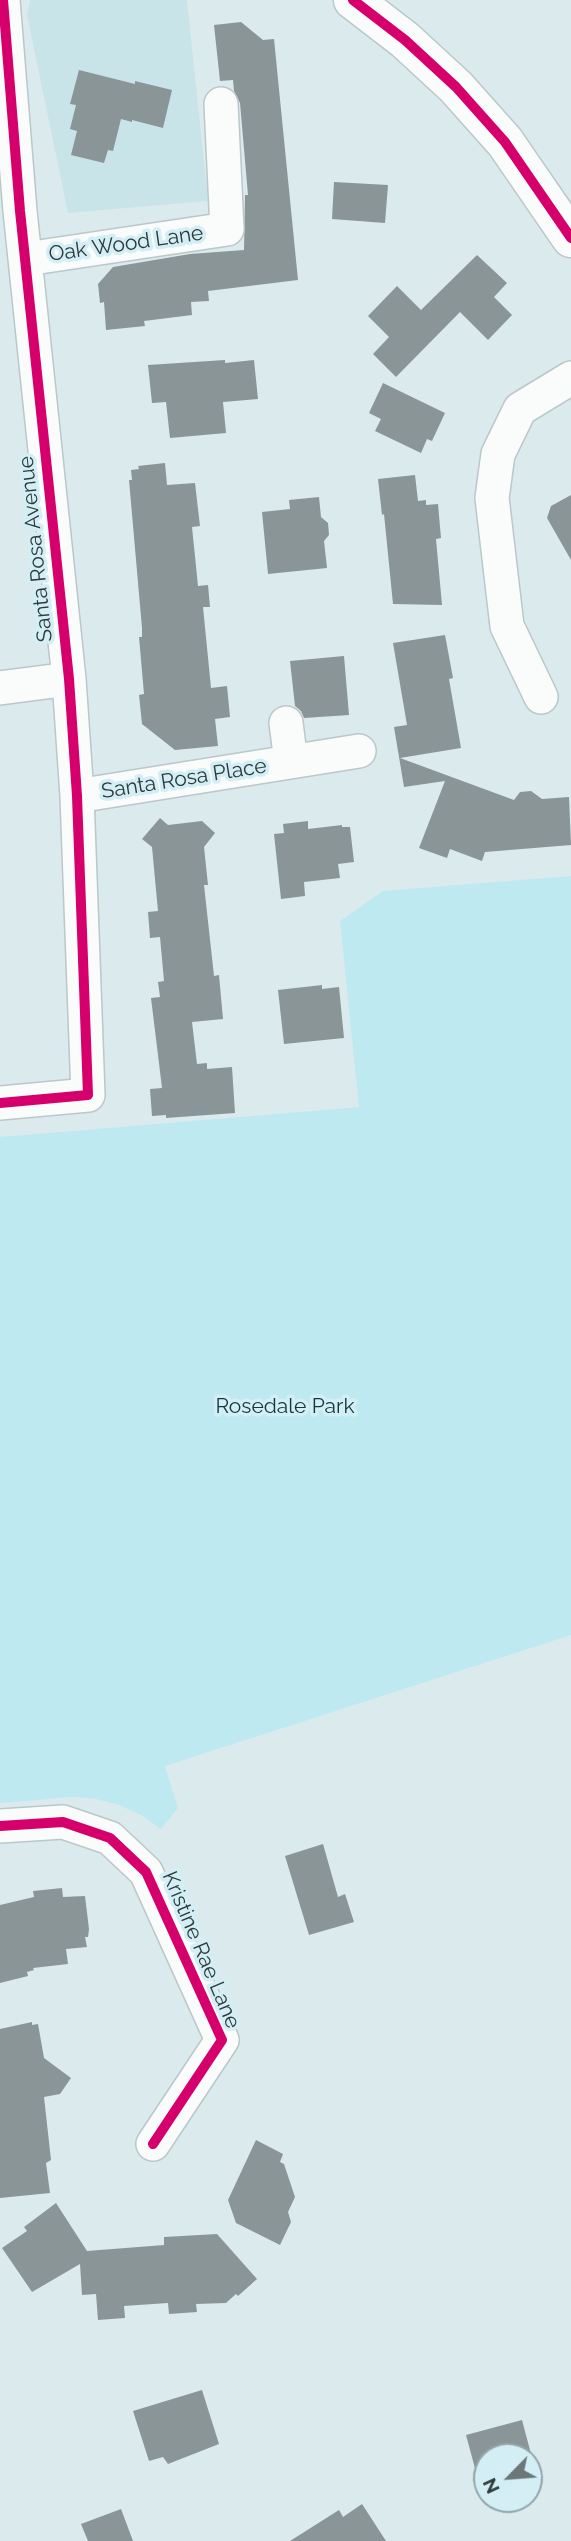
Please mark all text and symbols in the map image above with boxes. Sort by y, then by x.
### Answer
street label: Oak Wood Lane [47,221,205,267]
street label: Santa Rosa Avenue [14,455,58,643]
street label: Santa Rosa Place [100,753,268,805]
park label: Rosedale Park [215,1394,355,1420]
street label: Kristine Rae Lane [157,1868,245,2032]
north arrow [473,2443,543,2513]
text: N [478,2475,504,2497]

